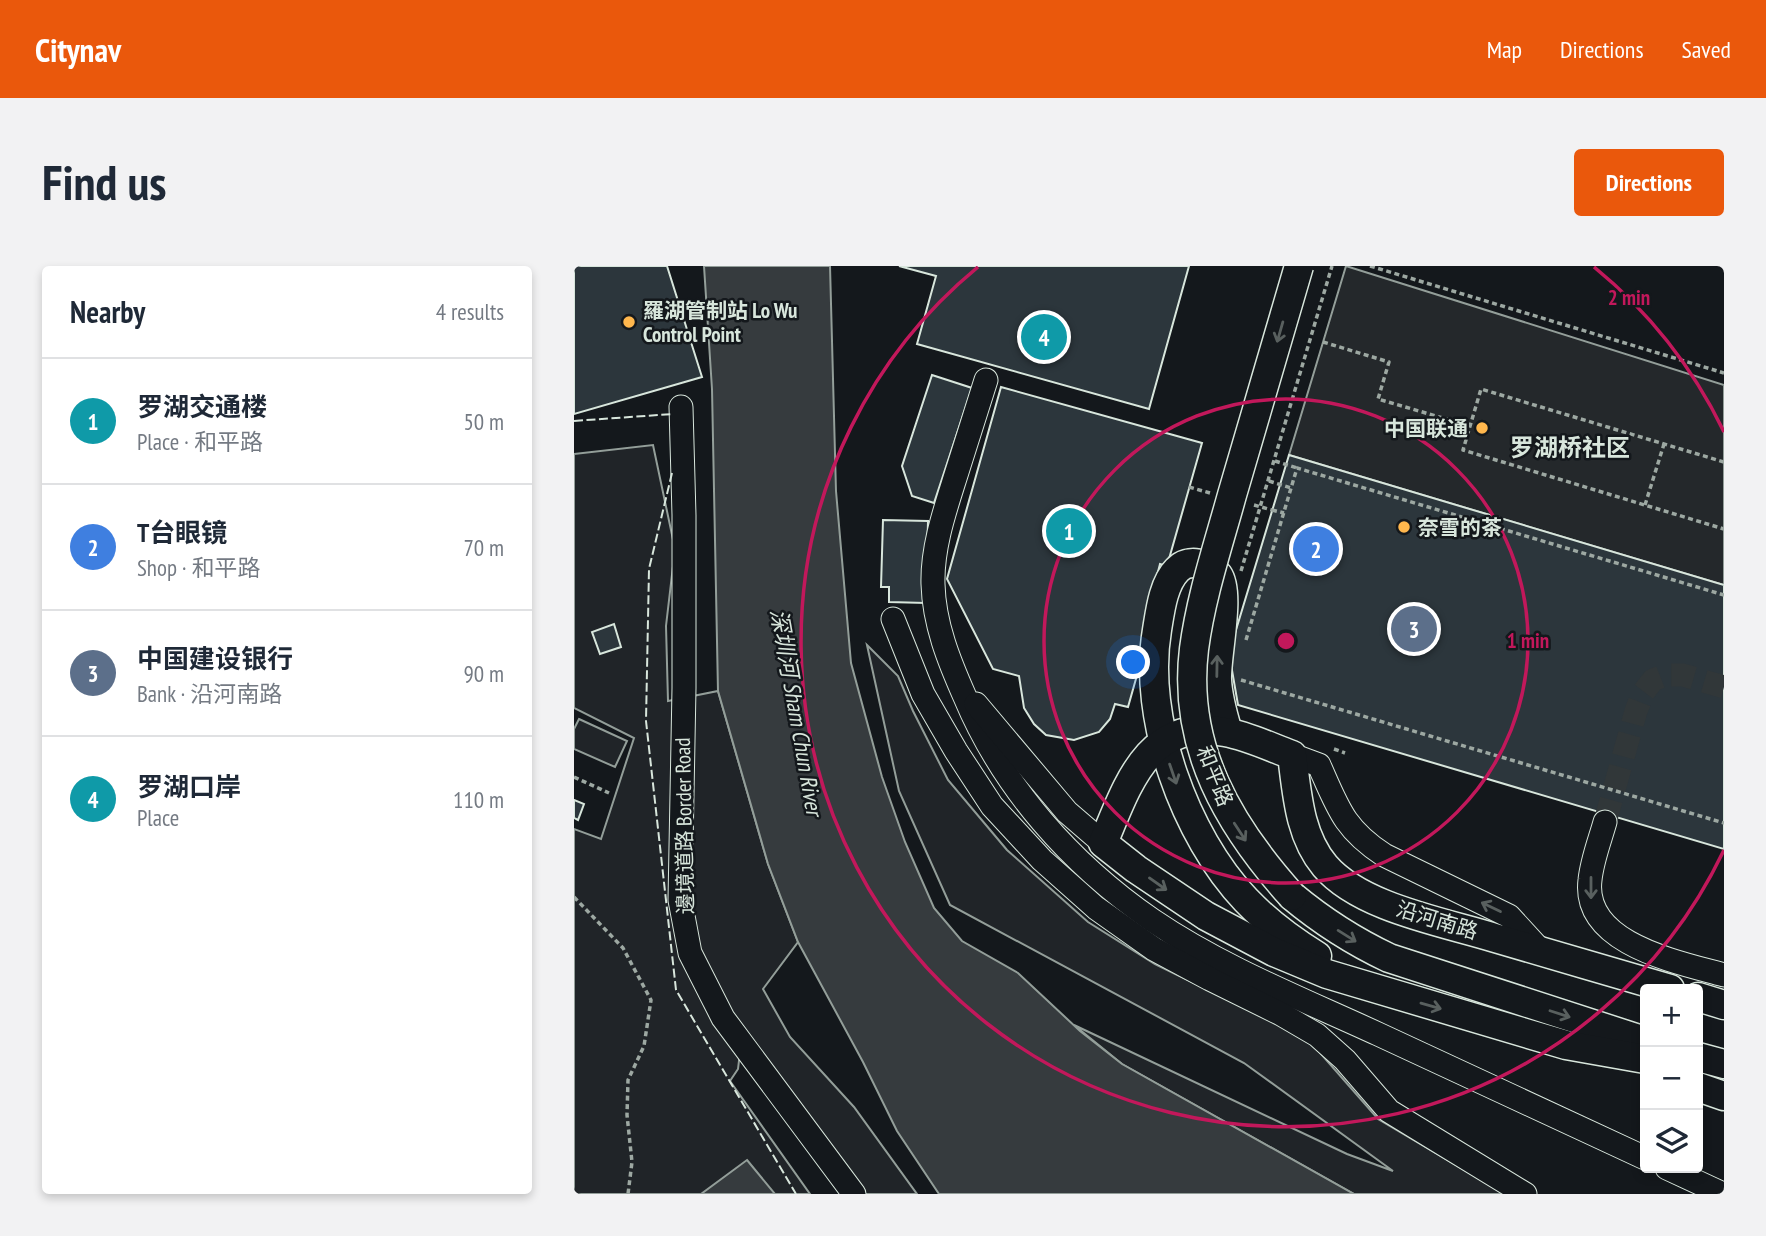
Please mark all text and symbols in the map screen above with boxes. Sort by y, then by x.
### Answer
text: Citynav [35,28,121,71]
text: Map [1487,34,1522,65]
text: Directions [1560,34,1644,65]
text: Saved [1682,34,1731,65]
button: Directions [1574,149,1724,216]
text: Find us [42,150,166,214]
text: 2 min [1608,284,1650,311]
text: Nearby [70,292,145,331]
text: 4 results [436,297,504,326]
place label: 羅湖管制站 Lo Wu Control Point [643,297,797,348]
pin: 4 [1021,311,1067,363]
marker: 羅湖管制站 Lo Wu Control Point [621,314,637,330]
one-way arrow [1273,320,1286,342]
text: 罗湖交通楼 [137,390,267,423]
text: 1 [88,407,99,436]
text: 50 m [463,407,504,436]
place label: 中国联通 [1384,415,1468,442]
marker: 中国联通 [1474,420,1490,436]
text: Place · 和平路 [137,427,263,456]
district label: 罗湖桥社区 [1510,432,1630,463]
pin: 1 [1046,505,1092,557]
place label: 奈雪的茶 [1418,514,1502,541]
text: T台眼镜 [137,516,227,549]
marker: 奈雪的茶 [1396,519,1412,535]
pin: 2 [1293,523,1339,575]
text: 2 [88,533,99,562]
text: 70 m [463,533,504,562]
text: Shop · 和平路 [137,553,261,582]
pin: 3 [1391,603,1437,655]
water label: 深圳河 Sham Chun River [765,606,830,821]
text: 1 min [1507,627,1549,654]
centre of rings [1274,629,1298,653]
text: 中国建设银行 [137,642,293,675]
your location [1116,645,1150,679]
one-way arrow [1211,654,1224,677]
text: 3 [88,659,99,688]
text: 90 m [463,659,504,688]
text: Bank · 沿河南路 [137,679,282,708]
street label: 邊境道路 Border Road [669,737,699,915]
street label: 和平路 [1191,742,1239,810]
one-way arrow [1167,763,1180,785]
text: 罗湖口岸 [137,770,241,803]
text: 4 [88,785,99,814]
text: 110 m [453,785,504,814]
text: Place [137,803,179,832]
one-way arrow [1234,821,1248,841]
one-way arrow [1584,876,1598,899]
one-way arrow [1148,877,1167,891]
street label: 沿河南路 [1393,895,1481,945]
one-way arrow [1481,900,1502,914]
one-way arrow [1337,930,1357,944]
map controls [1640,984,1703,1173]
button: + [1640,984,1703,1047]
one-way arrow [1420,1001,1442,1014]
one-way arrow [1549,1009,1571,1021]
button: − [1640,1047,1703,1110]
button: layers [1640,1110,1703,1173]

